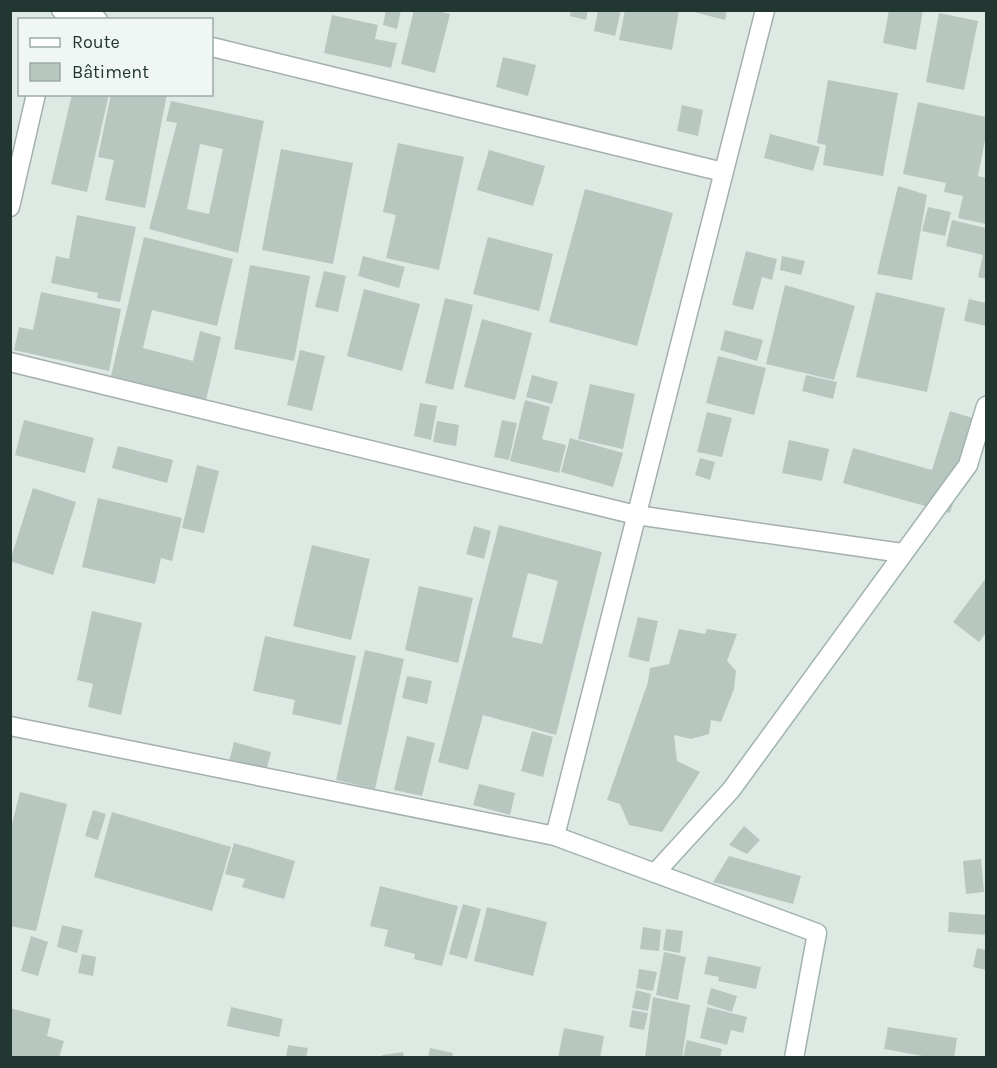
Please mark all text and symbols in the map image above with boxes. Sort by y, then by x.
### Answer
legend [18,18,213,96]
text: Route [72,31,120,53]
text: Bâtiment [72,61,149,83]

